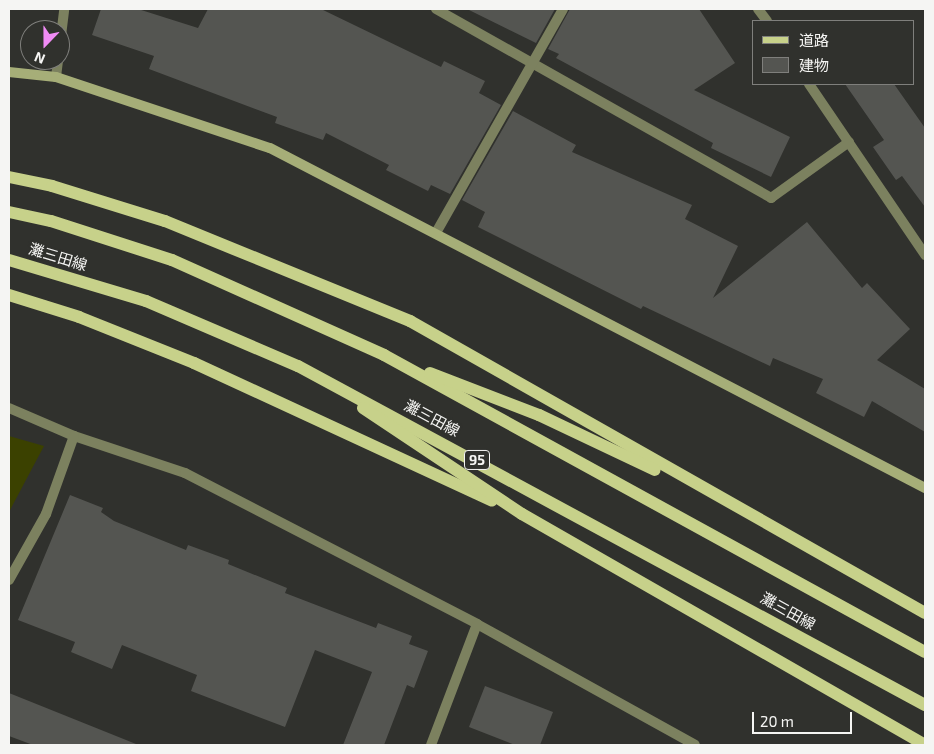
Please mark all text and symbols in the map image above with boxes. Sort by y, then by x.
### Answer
north arrow [20,20,70,70]
legend [752,20,914,85]
text: 道路 [799,31,829,49]
text: N [32,49,47,68]
text: 建物 [799,56,829,74]
street label: 灘三田線 [27,240,89,274]
street label: 灘三田線 [401,396,463,440]
road number: 95 [463,448,491,472]
street label: 灘三田線 [757,589,819,633]
scale bar [754,702,854,734]
text: 20 m [760,712,794,730]

